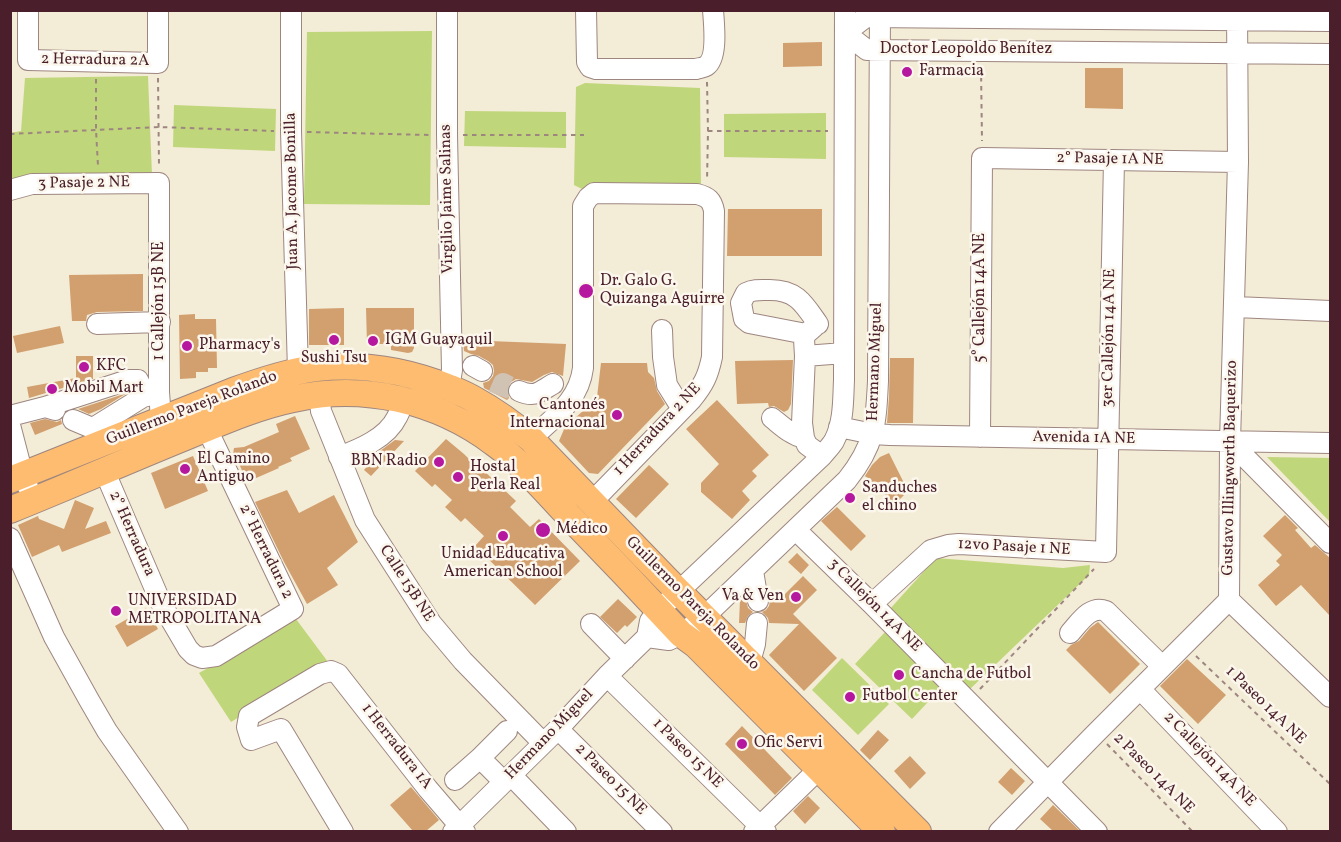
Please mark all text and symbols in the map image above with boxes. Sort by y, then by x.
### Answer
street label: Doctor Leopoldo Benítez [880,40,1052,60]
street label: 2 Herradura 2A [41,50,149,72]
place label: Farmacia [919,62,984,82]
marker: Farmacia [900,65,914,79]
street label: Juan A. Jacome Bonilla [282,112,304,270]
street label: Virgilio Jaime Salinas [437,124,459,274]
street label: 2° Pasaje 1A NE [1056,149,1164,171]
street label: 3 Pasaje 2 NE [38,174,130,194]
street label: 5° Callejón 14A NE [971,233,991,363]
street label: 1 Callejón 15B NE [150,241,170,361]
street label: 3er Callejón 14A NE [1099,268,1121,408]
place label: Dr. Galo G. Quizanga Aguirre [600,272,725,310]
marker: Dr. Galo G. Quizanga Aguirre [577,282,595,300]
street label: Hermano Miguel [864,302,888,422]
place label: IGM Guayaquil [385,331,493,351]
marker: Sushi Tsu [327,333,341,347]
marker: IGM Guayaquil [366,334,380,348]
place label: Pharmacy's [199,336,280,356]
marker: Pharmacy's [180,339,194,353]
place label: Sushi Tsu [301,349,367,369]
place label: KFC [96,357,126,377]
marker: KFC [77,360,91,374]
street label: Gustavo Illingworth Baquerizo [1220,360,1242,576]
street label: Guillermo Pareja Rolando [104,368,280,450]
place label: Mobil Mart [64,379,144,399]
street label: 1 Herradura 2 NE [610,380,706,480]
marker: Mobil Mart [45,382,59,396]
place label: Cantonés Internacional [510,396,605,434]
marker: Cantonés Internacional [610,408,624,422]
street label: Avenida 1A NE [1032,429,1136,449]
place label: El Camino Antiguo [197,450,270,488]
place label: BBN Radio [351,452,427,472]
marker: BBN Radio [432,455,446,469]
place label: Hostal Perla Real [470,458,540,496]
marker: El Camino Antiguo [178,462,192,476]
marker: Hostal Perla Real [451,470,465,484]
place label: Sanduches el chino [862,479,937,517]
street label: 2° Herradura [104,488,158,580]
marker: Sanduches el chino [843,491,857,505]
street label: 2° Herradura 2 [234,501,296,603]
place label: Médico [556,520,608,540]
marker: Médico [534,521,552,539]
marker: Unidad Educativa American School [496,529,510,543]
street label: Guillermo Pareja Rolando [621,533,763,675]
street label: 12vo Pasaje 1 NE [957,535,1071,561]
street label: Calle 15B NE [374,542,438,626]
place label: Unidad Educativa American School [441,545,565,583]
street label: 3 Callejón 14A NE [823,555,925,657]
place label: Va & Ven [722,587,784,607]
marker: Va & Ven [789,590,803,604]
place label: UNIVERSIDAD METROPOLITANA [128,592,261,630]
marker: UNIVERSIDAD METROPOLITANA [109,604,123,618]
street label: 1 Paseo 14A NE [1221,663,1309,749]
place label: Cancha de Futbol [911,665,1031,685]
marker: Cancha de Futbol [892,668,906,682]
street label: Hermano Miguel [502,686,598,784]
place label: Futbol Center [862,687,958,707]
marker: Futbol Center [843,690,857,704]
street label: 1 Herradura 1A [356,700,436,794]
street label: 2 Callejón 14A NE [1159,708,1259,812]
street label: 1 Paseo 15 NE [648,715,726,793]
street label: 2 Paseo 14A NE [1108,729,1198,819]
place label: Ofic Servi [754,734,822,754]
marker: Ofic Servi [735,737,749,751]
street label: 2 Paseo 15 NE [570,740,650,820]

